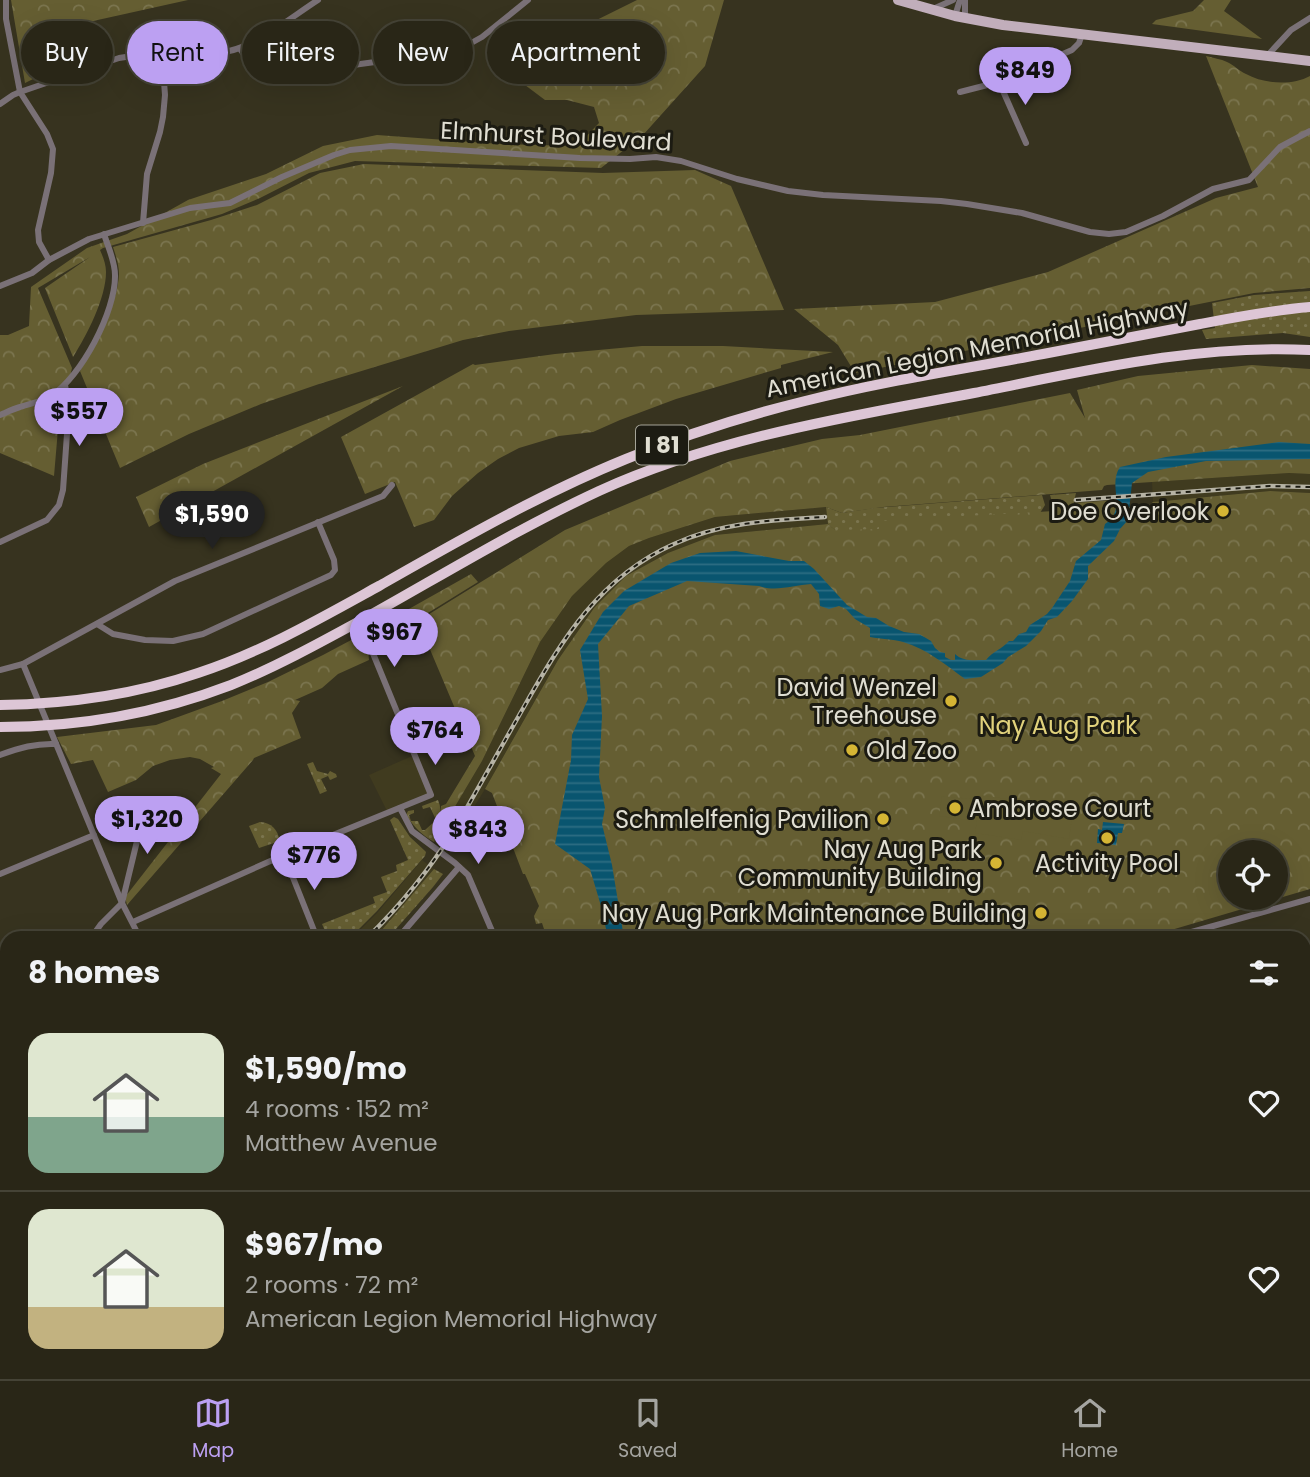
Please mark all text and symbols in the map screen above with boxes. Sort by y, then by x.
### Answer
chip: Buy [21,21,113,84]
chip: Rent [127,21,228,84]
chip: Filters [242,21,359,84]
chip: New [373,21,473,84]
chip: Apartment [487,21,665,84]
pin: $849 [984,48,1066,107]
text: $849 [995,54,1055,86]
street label: Elmhurst Boulevard [440,113,672,159]
street label: American Legion Memorial Highway [763,291,1192,405]
pin: $557 [38,388,120,448]
text: $557 [50,395,108,427]
road number: I 81 [636,426,688,464]
pin: $1,590 [155,491,269,551]
place label: Doe Overlook [1050,495,1210,528]
text: $1,590 [175,498,249,530]
marker: Doe Overlook [1215,503,1231,519]
pin: $967 [353,610,435,669]
text: $967 [366,616,422,648]
place label: David Wenzel Treehouse [776,671,937,732]
marker: David Wenzel Treehouse [943,693,959,709]
pin: $764 [394,708,476,767]
park label: Nay Aug Park [979,709,1138,742]
text: $764 [406,714,464,746]
place label: Old Zoo [866,734,957,767]
marker: Old Zoo [844,742,860,758]
place label: Ambrose Court [969,792,1151,825]
pin: $1,320 [90,796,204,856]
marker: Ambrose Court [947,800,963,816]
text: $1,320 [111,803,183,835]
place label: Schmlelfenig Pavilion [615,803,869,836]
pin: $843 [437,806,519,866]
marker: Schmlelfenig Pavilion [875,811,891,827]
text: $843 [448,813,508,845]
marker: Activity Pool [1099,830,1115,846]
pin: $776 [273,832,355,892]
place label: Nay Aug Park Community Building [738,833,983,894]
text: $776 [287,839,341,871]
map controls [1218,840,1288,910]
button: locate [1218,840,1288,910]
place label: Activity Pool [1035,847,1179,880]
marker: Nay Aug Park Community Building [988,855,1004,871]
place label: Nay Aug Park Maintenance Building [602,897,1027,930]
marker: Nay Aug Park Maintenance Building [1033,905,1049,921]
text: 8 homes [28,951,160,994]
icon: filters [1245,954,1283,992]
text: $1,590/mo [245,1047,407,1090]
icon: home [84,1061,168,1145]
icon: heart [1245,1084,1283,1122]
text: 4 rooms · 152 m² [245,1093,429,1125]
text: Matthew Avenue [245,1127,437,1159]
text: $967/mo [245,1223,383,1266]
icon: home [84,1237,168,1321]
icon: heart [1245,1260,1283,1298]
text: 2 rooms · 72 m² [245,1269,418,1301]
text: American Legion Memorial Highway [245,1303,657,1335]
tab: Map [192,1394,234,1465]
tab: Saved [618,1394,677,1465]
tab: Home [1061,1394,1118,1465]

